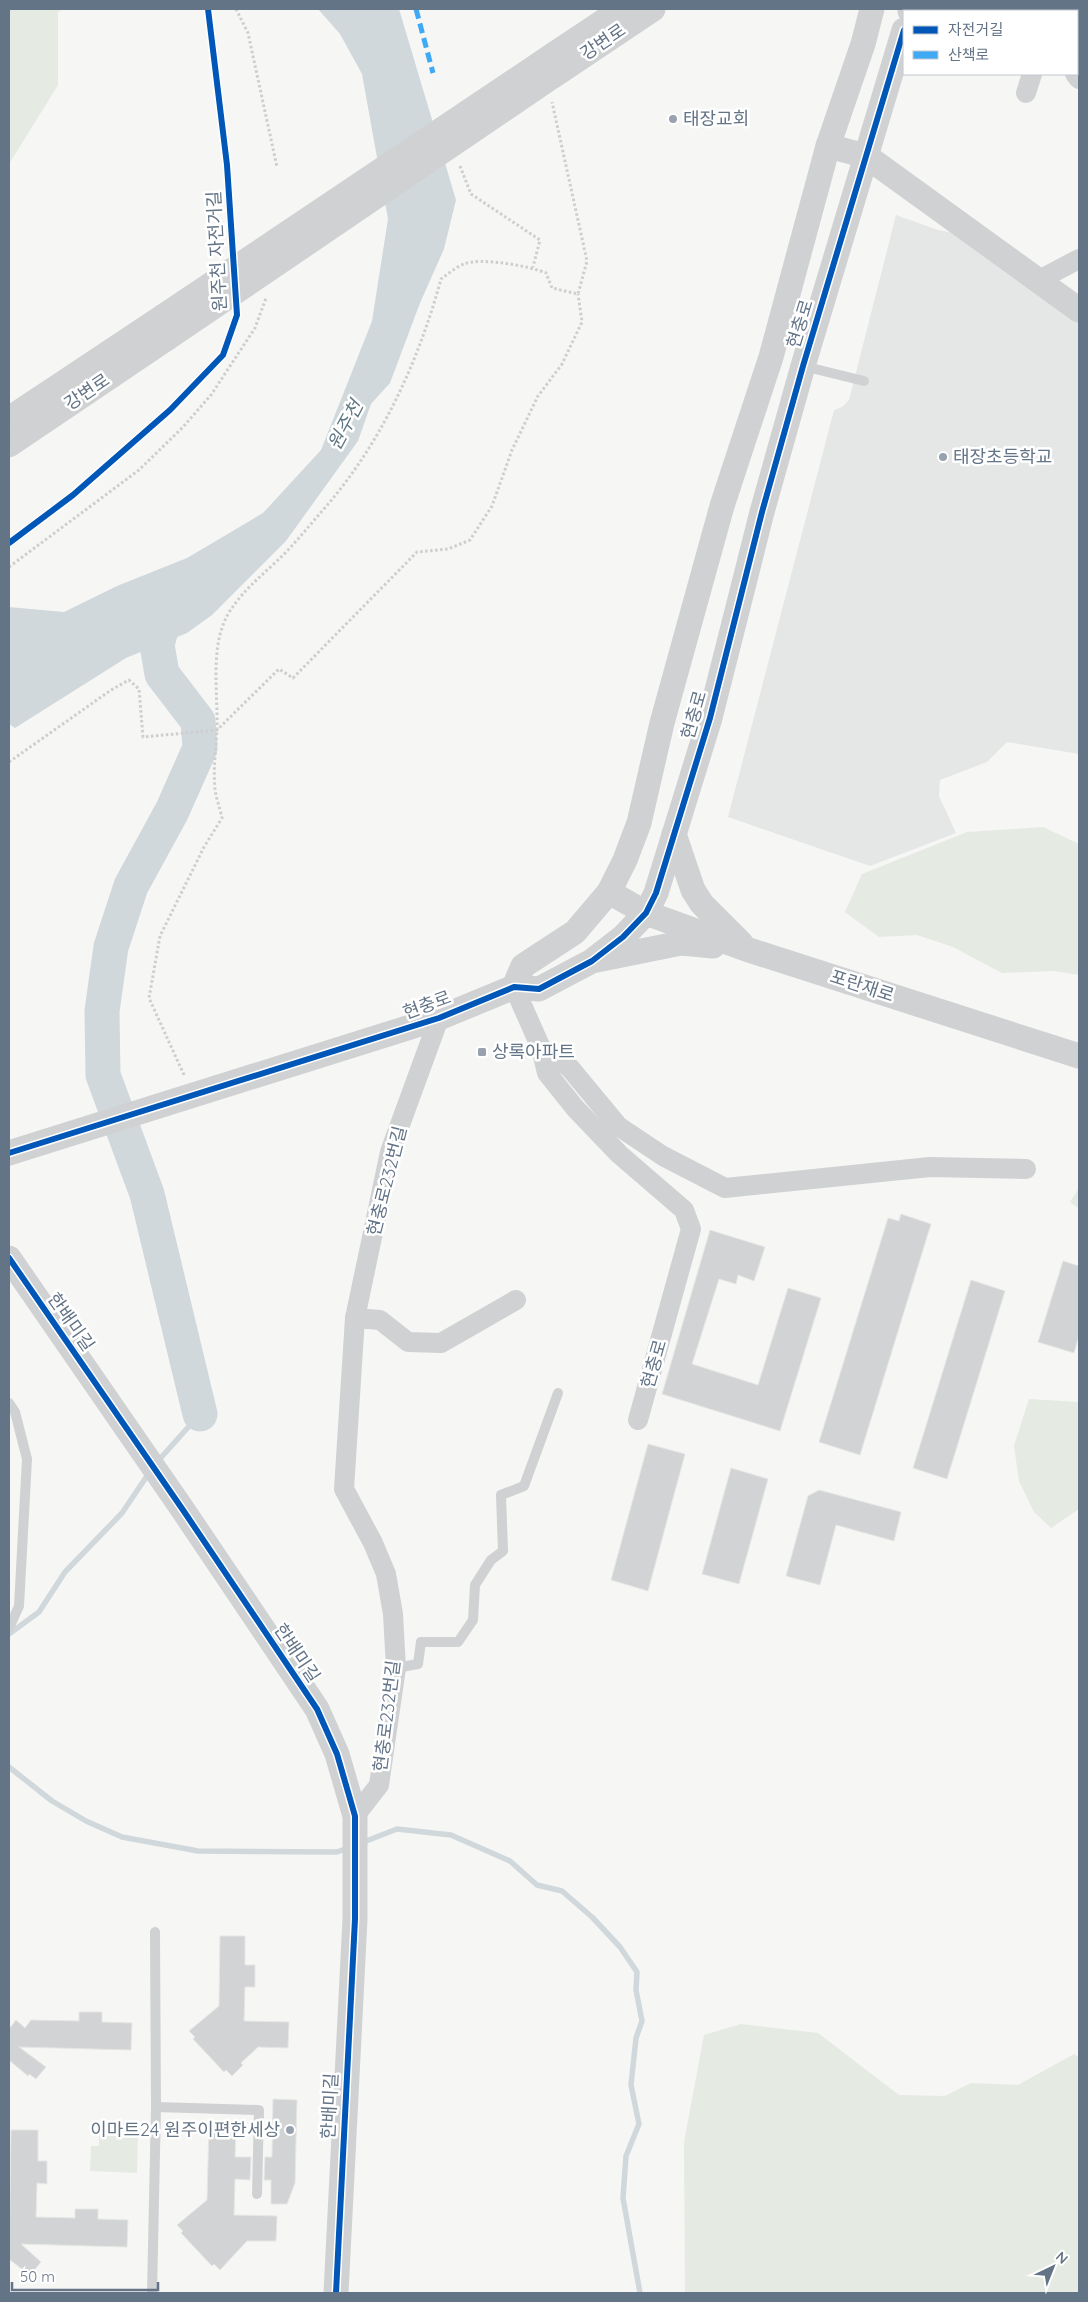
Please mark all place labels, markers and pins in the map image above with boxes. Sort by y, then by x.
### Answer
place label: 태장교회 [683,107,749,130]
marker: 태장교회 [667,113,679,125]
place label: 태장초등학교 [953,445,1052,468]
marker: 태장초등학교 [937,451,949,463]
place label: 상록아파트 [492,1040,575,1063]
marker: 상록아파트 [476,1046,488,1058]
place label: 이마트24 원주이편한세상 [90,2118,280,2141]
marker: 이마트24 원주이편한세상 [284,2124,296,2136]

